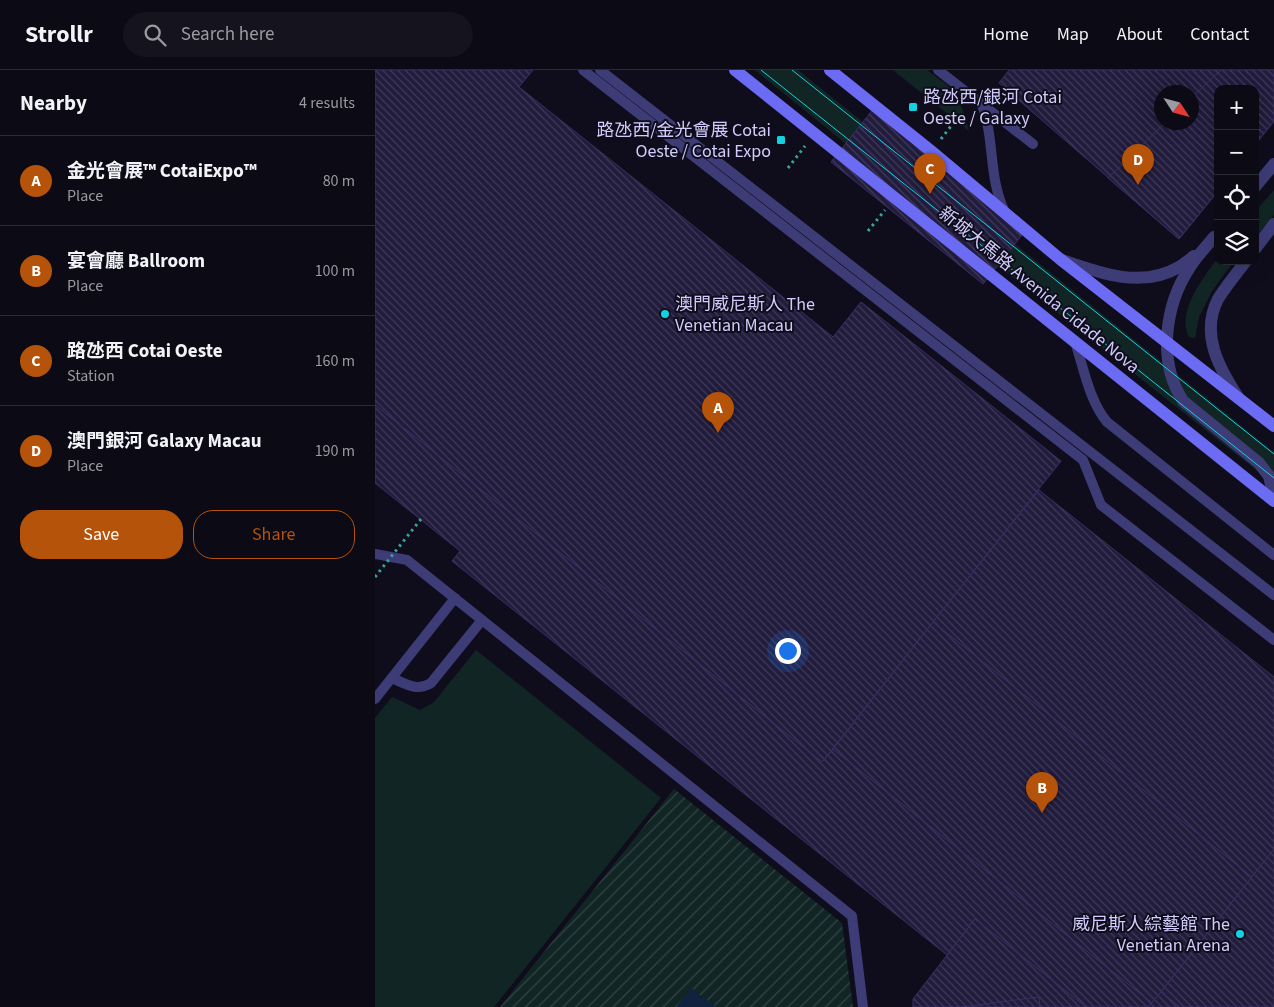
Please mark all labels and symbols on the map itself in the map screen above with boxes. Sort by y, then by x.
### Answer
place label: 路氹西/銀河 Cotai Oeste / Galaxy [923,85,1062,131]
north arrow [1154,85,1199,130]
marker: 路氹西/銀河 Cotai Oeste / Galaxy [907,101,919,113]
place label: 路氹西/金光會展 Cotai Oeste / Cotai Expo [596,118,771,164]
marker: 路氹西/金光會展 Cotai Oeste / Cotai Expo [775,134,787,146]
pin: D [1122,144,1154,185]
pin: C [914,153,946,194]
street label: 新城大馬路 Avenida Cidade Nova [933,201,1145,379]
place label: 澳門威尼斯人 The Venetian Macau [675,292,815,338]
marker: 澳門威尼斯人 The Venetian Macau [659,308,671,320]
pin: A [702,392,734,433]
your location [775,638,801,664]
pin: B [1026,772,1058,813]
place label: 威尼斯人綜藝館 The Venetian Arena [1072,912,1230,958]
marker: 威尼斯人綜藝館 The Venetian Arena [1234,928,1246,940]

